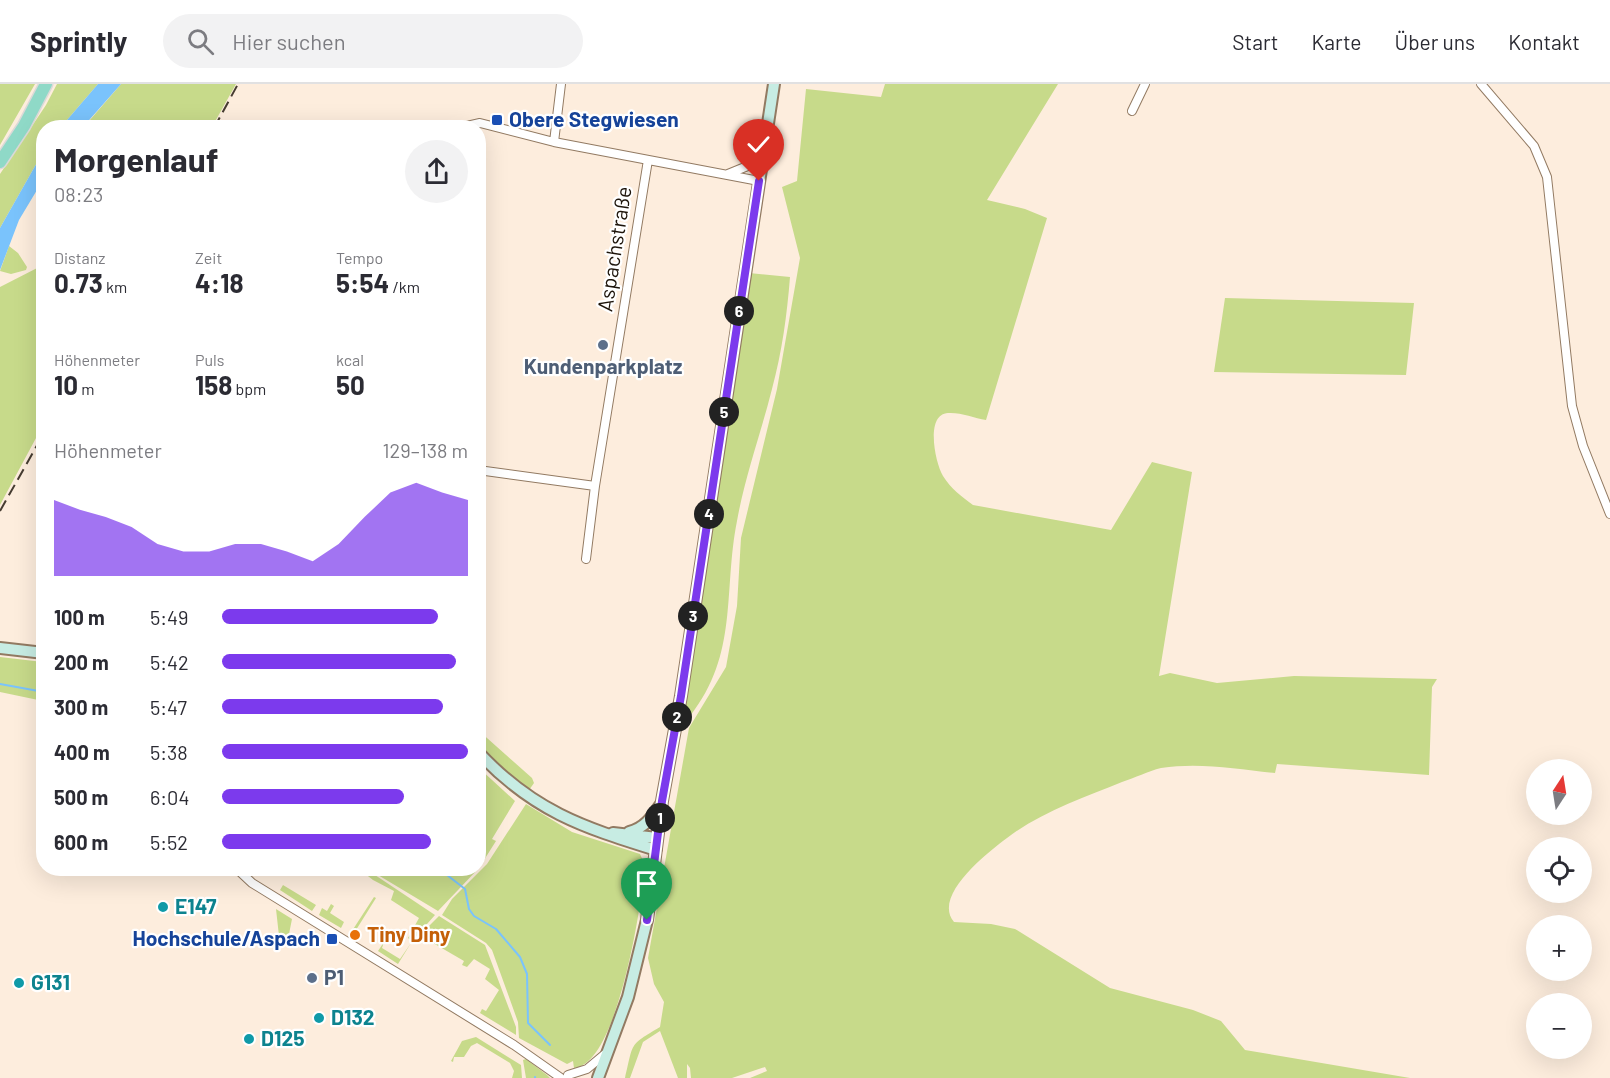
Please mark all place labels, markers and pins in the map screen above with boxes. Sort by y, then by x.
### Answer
place label: Obere Stegwiesen [509,106,679,131]
marker: Obere Stegwiesen [490,113,504,127]
pin [733,119,784,181]
pin: 6 [724,296,754,326]
marker: Kundenparkplatz [596,338,610,352]
place label: Kundenparkplatz [524,353,683,378]
pin: 5 [709,397,739,427]
pin: 4 [694,499,724,529]
pin: 3 [678,601,708,631]
pin: 2 [662,702,692,732]
pin: 1 [645,803,675,833]
pin [621,858,672,920]
place label: E147 [175,893,217,918]
marker: E147 [156,900,170,914]
place label: Tiny Diny [367,921,451,946]
place label: Hochschule/Aspach [132,925,320,950]
marker: Tiny Diny [348,928,362,942]
marker: Hochschule/Aspach [325,932,339,946]
place label: P1 [324,964,344,989]
place label: G131 [31,969,70,994]
marker: P1 [305,971,319,985]
marker: G131 [12,976,26,990]
place label: D132 [331,1004,375,1029]
marker: D132 [312,1011,326,1025]
place label: D125 [261,1025,305,1050]
marker: D125 [242,1032,256,1046]

